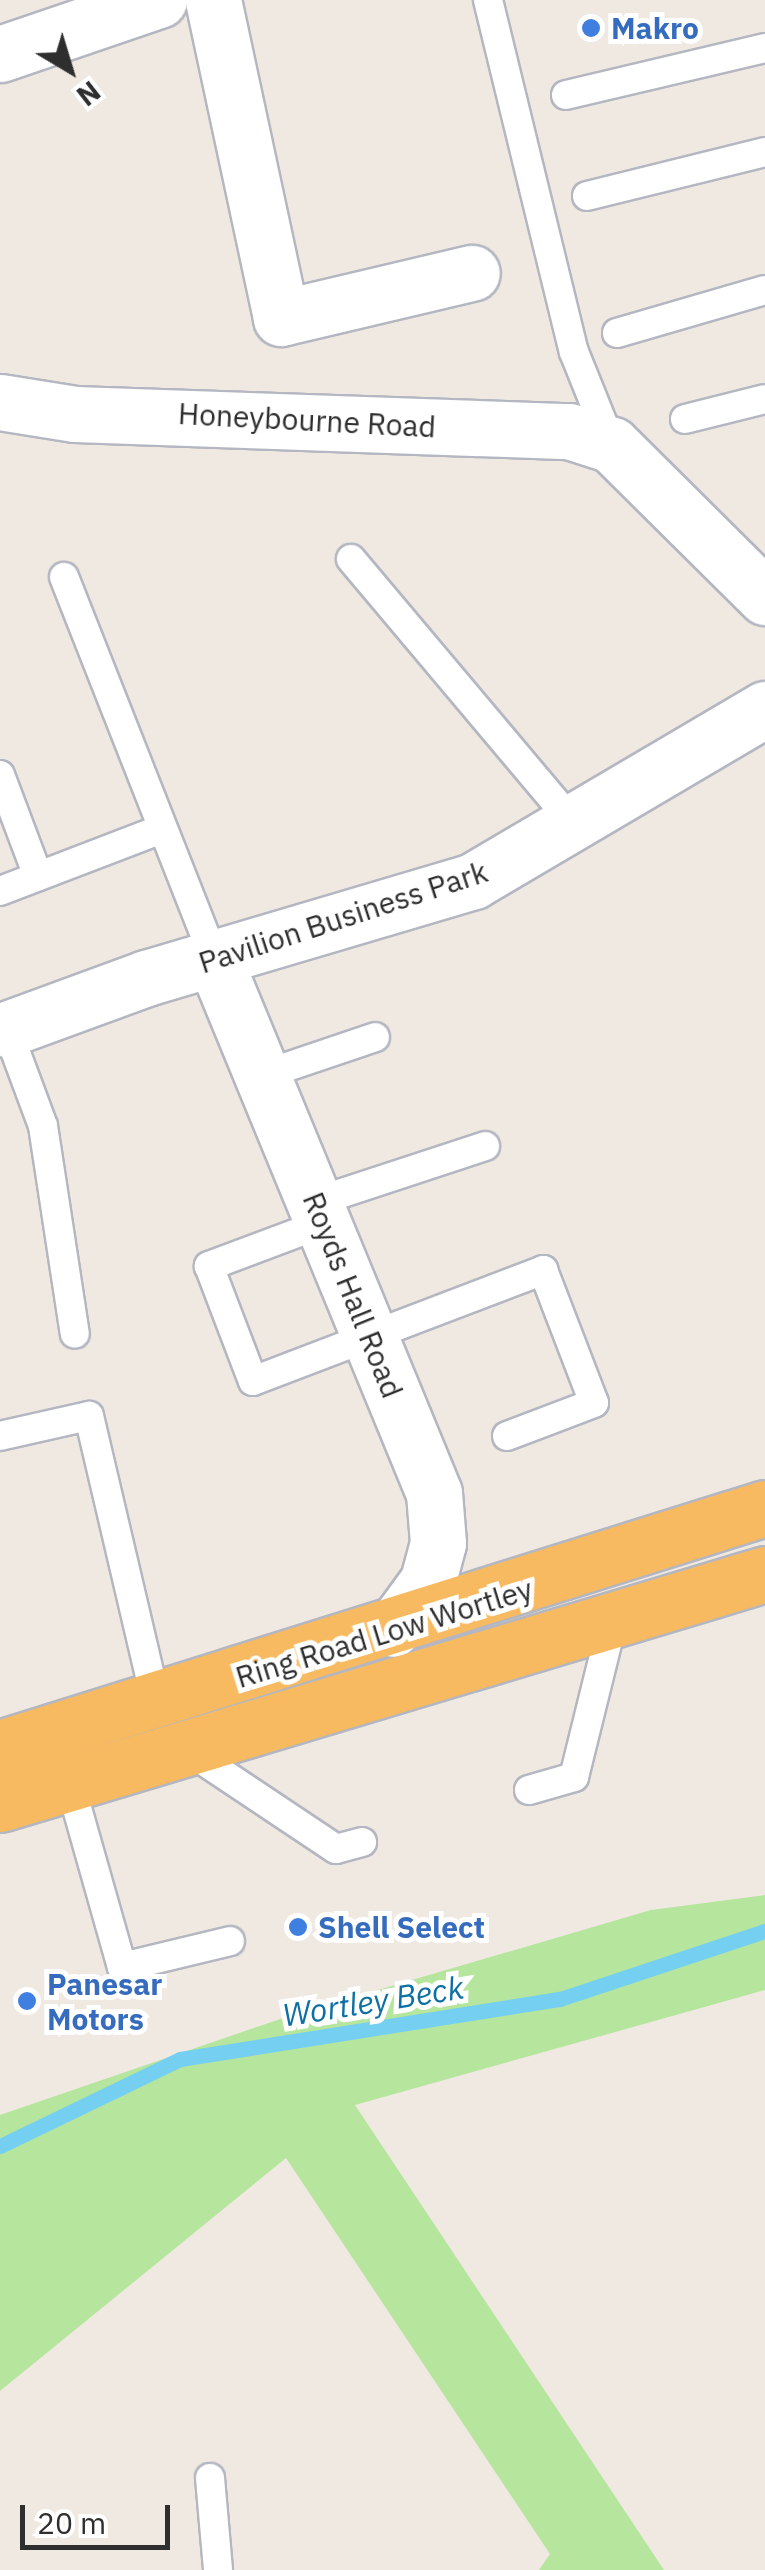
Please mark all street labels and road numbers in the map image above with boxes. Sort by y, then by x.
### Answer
street label: Honeybourne Road [177,395,437,445]
street label: Pavilion Business Park [194,853,492,981]
street label: Royds Hall Road [295,1187,411,1403]
street label: Ring Road Low Wortley [231,1571,537,1695]

